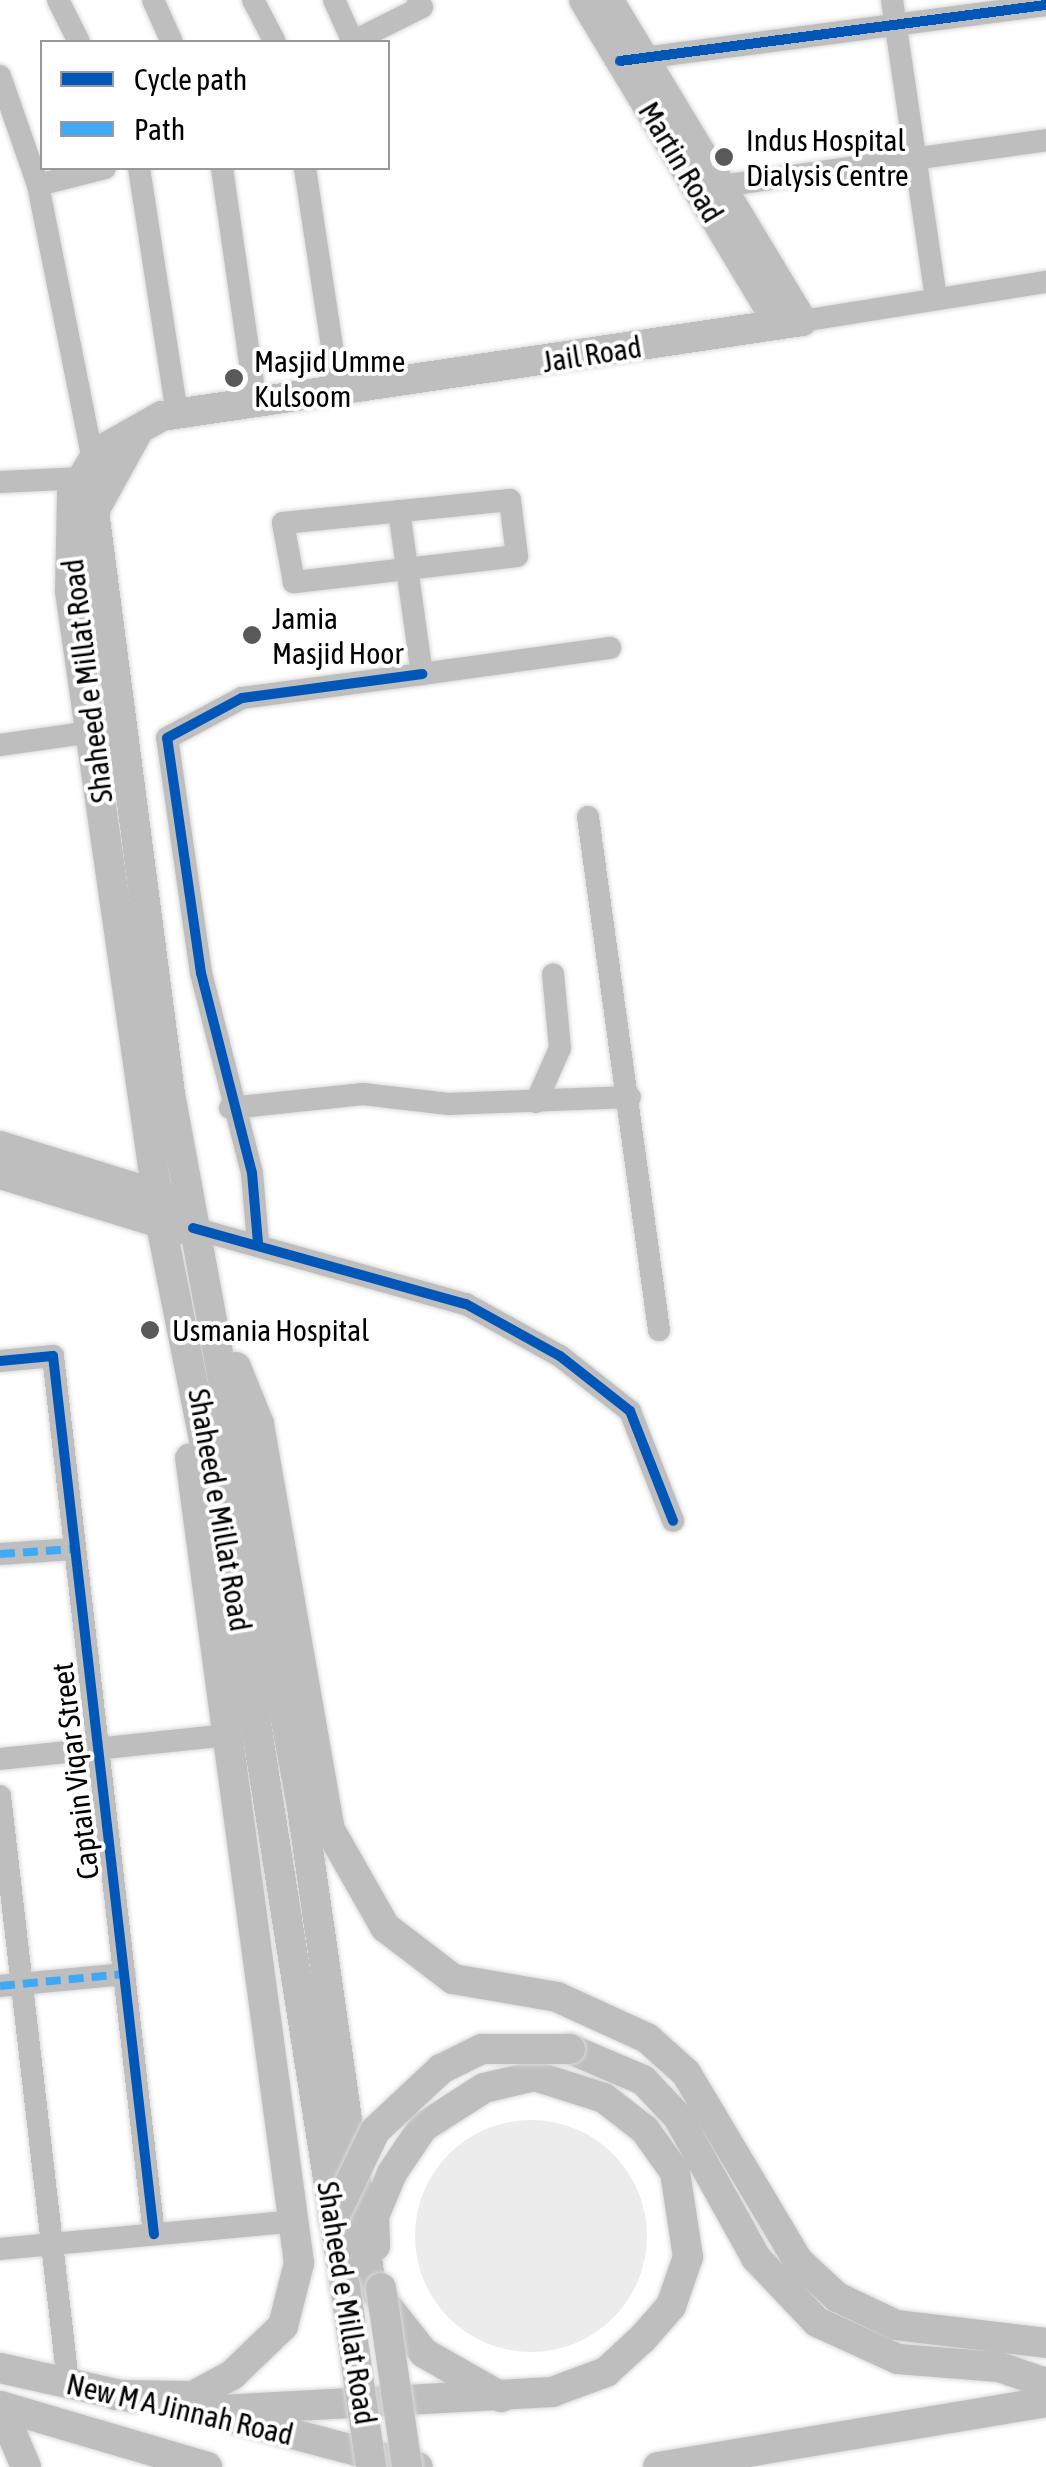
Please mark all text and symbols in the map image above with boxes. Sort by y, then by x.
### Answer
legend [40,40,390,170]
text: Cycle path [134,62,247,96]
street label: Martin Road [631,95,731,229]
text: Path [134,112,185,146]
place label: Indus Hospital Dialysis Centre [746,122,909,192]
marker: Indus Hospital Dialysis Centre [711,144,737,170]
street label: Jail Road [540,328,644,380]
place label: Masjid Umme Kulsoom [254,343,405,414]
marker: Masjid Umme Kulsoom [223,367,245,389]
street label: Shaheed e Millat Road [54,557,120,805]
place label: Jamia Masjid Hoor [272,600,403,670]
marker: Jamia Masjid Hoor [241,624,263,646]
place label: Usmania Hospital [172,1312,369,1348]
marker: Usmania Hospital [137,1317,163,1343]
street label: Shaheed e Millat Road [181,1386,259,1634]
street label: Captain Viqar Street [44,1660,106,1882]
street label: Shaheed e Millat Road [310,2179,384,2427]
street label: New M A Jinnah Road [63,2365,297,2453]

